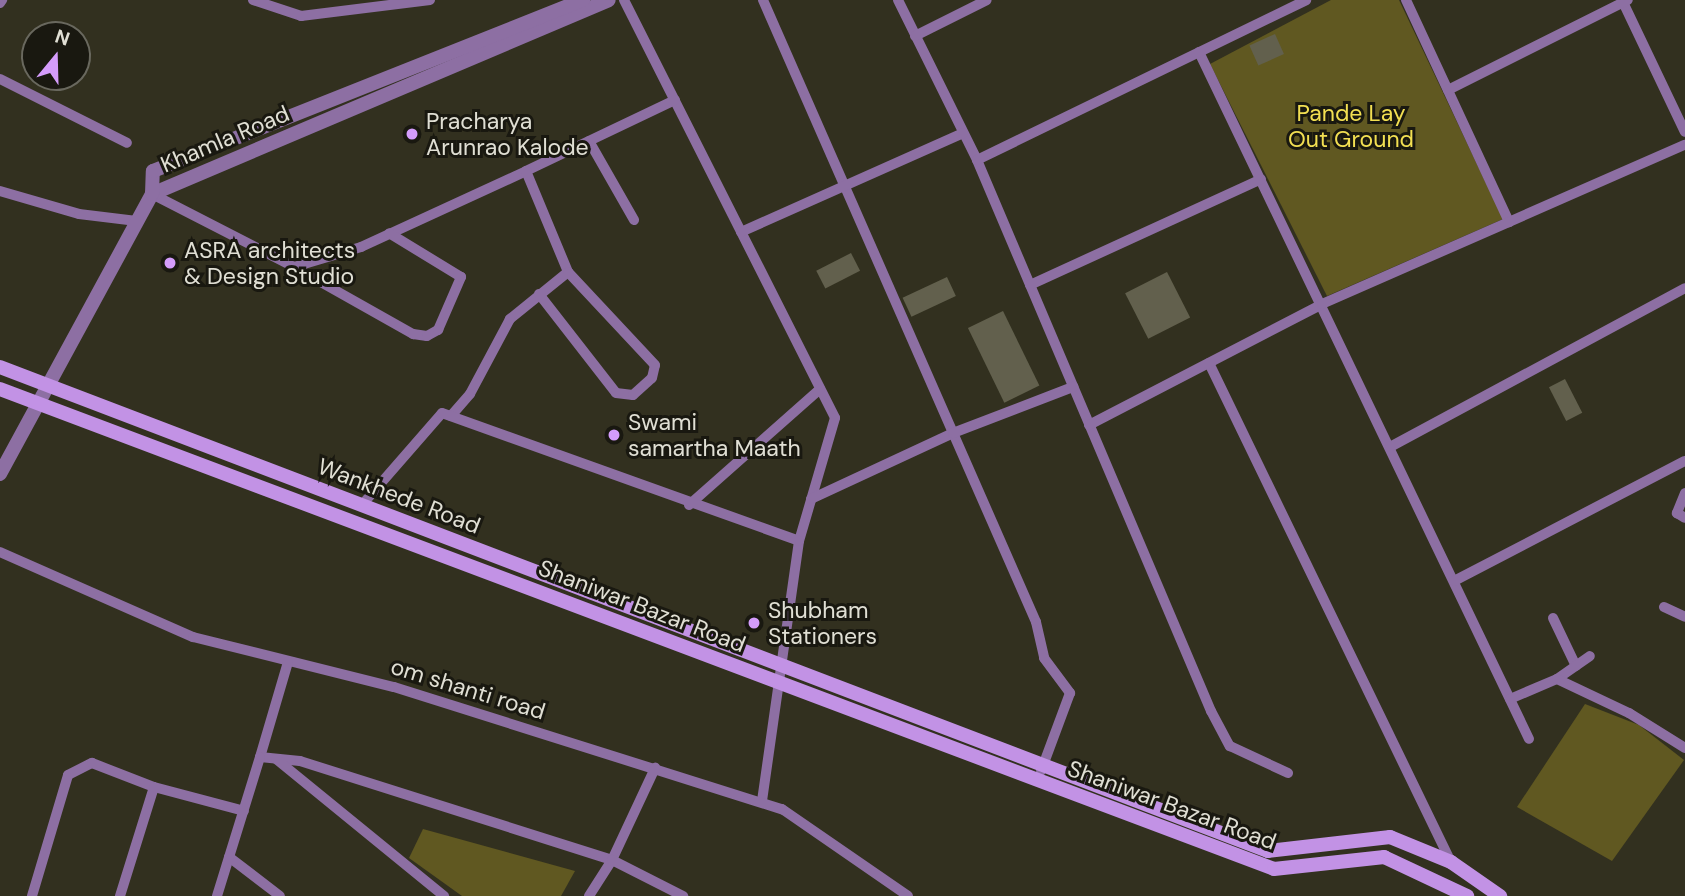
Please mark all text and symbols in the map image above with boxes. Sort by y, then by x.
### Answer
north arrow [21,21,91,91]
text: N [52,23,73,52]
park label: Pande Lay Out Ground [1288,99,1414,153]
street label: Khamla Road [157,100,293,178]
place label: Pracharya Arunrao Kalode [426,107,589,161]
marker: Pracharya Arunrao Kalode [404,126,420,142]
place label: ASRA architects & Design Studio [184,236,355,290]
marker: ASRA architects & Design Studio [162,255,178,271]
place label: Swami samartha Maath [628,408,801,462]
marker: Swami samartha Maath [606,427,622,443]
street label: Wankhede Road [314,452,484,540]
street label: Shaniwar Bazar Road [535,554,749,658]
place label: Shubham Stationers [768,596,877,650]
marker: Shubham Stationers [746,615,762,631]
street label: om shanti road [387,652,549,726]
street label: Shaniwar Bazar Road [1064,754,1280,856]

